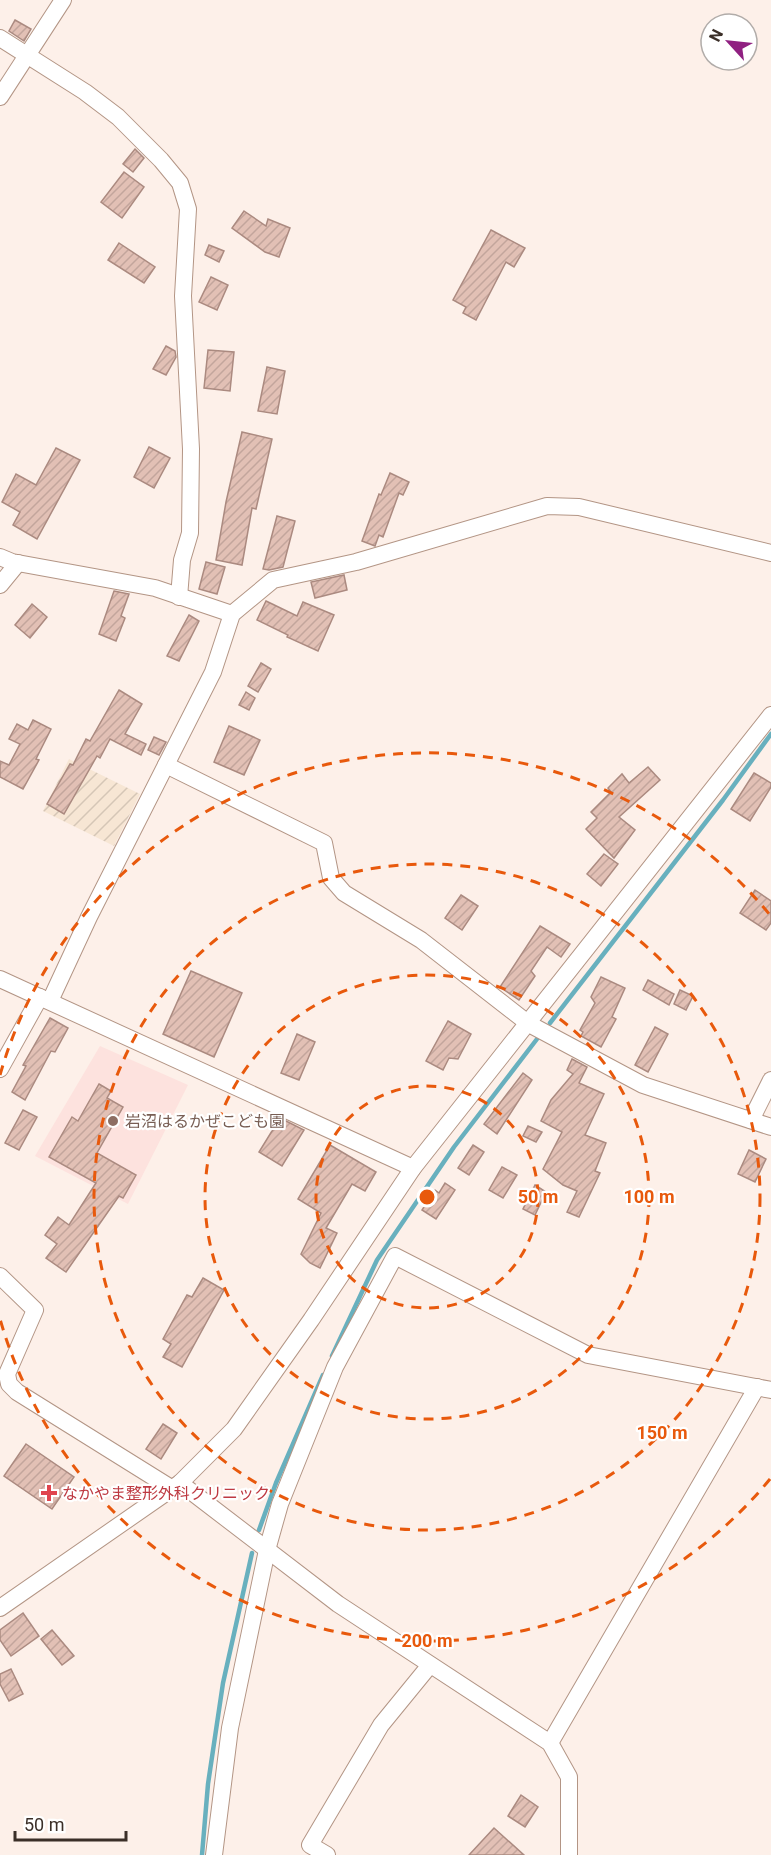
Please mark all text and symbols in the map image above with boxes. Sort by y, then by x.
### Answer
north arrow [699,12,759,72]
text: N [705,26,727,45]
place label: 岩沼はるかぜこども園 [125,1112,285,1131]
marker: 岩沼はるかぜこども園 [106,1114,120,1128]
text: 50 m [518,1186,558,1207]
text: 100 m [623,1186,675,1207]
centre of rings [417,1187,437,1207]
text: 150 m [636,1422,688,1443]
marker: なかやま整形外科クリニック [40,1484,58,1502]
place label: なかやま整形外科クリニック [62,1484,270,1503]
text: 200 m [401,1630,453,1651]
scale bar [15,1804,126,1842]
text: 50 m [24,1814,64,1835]

